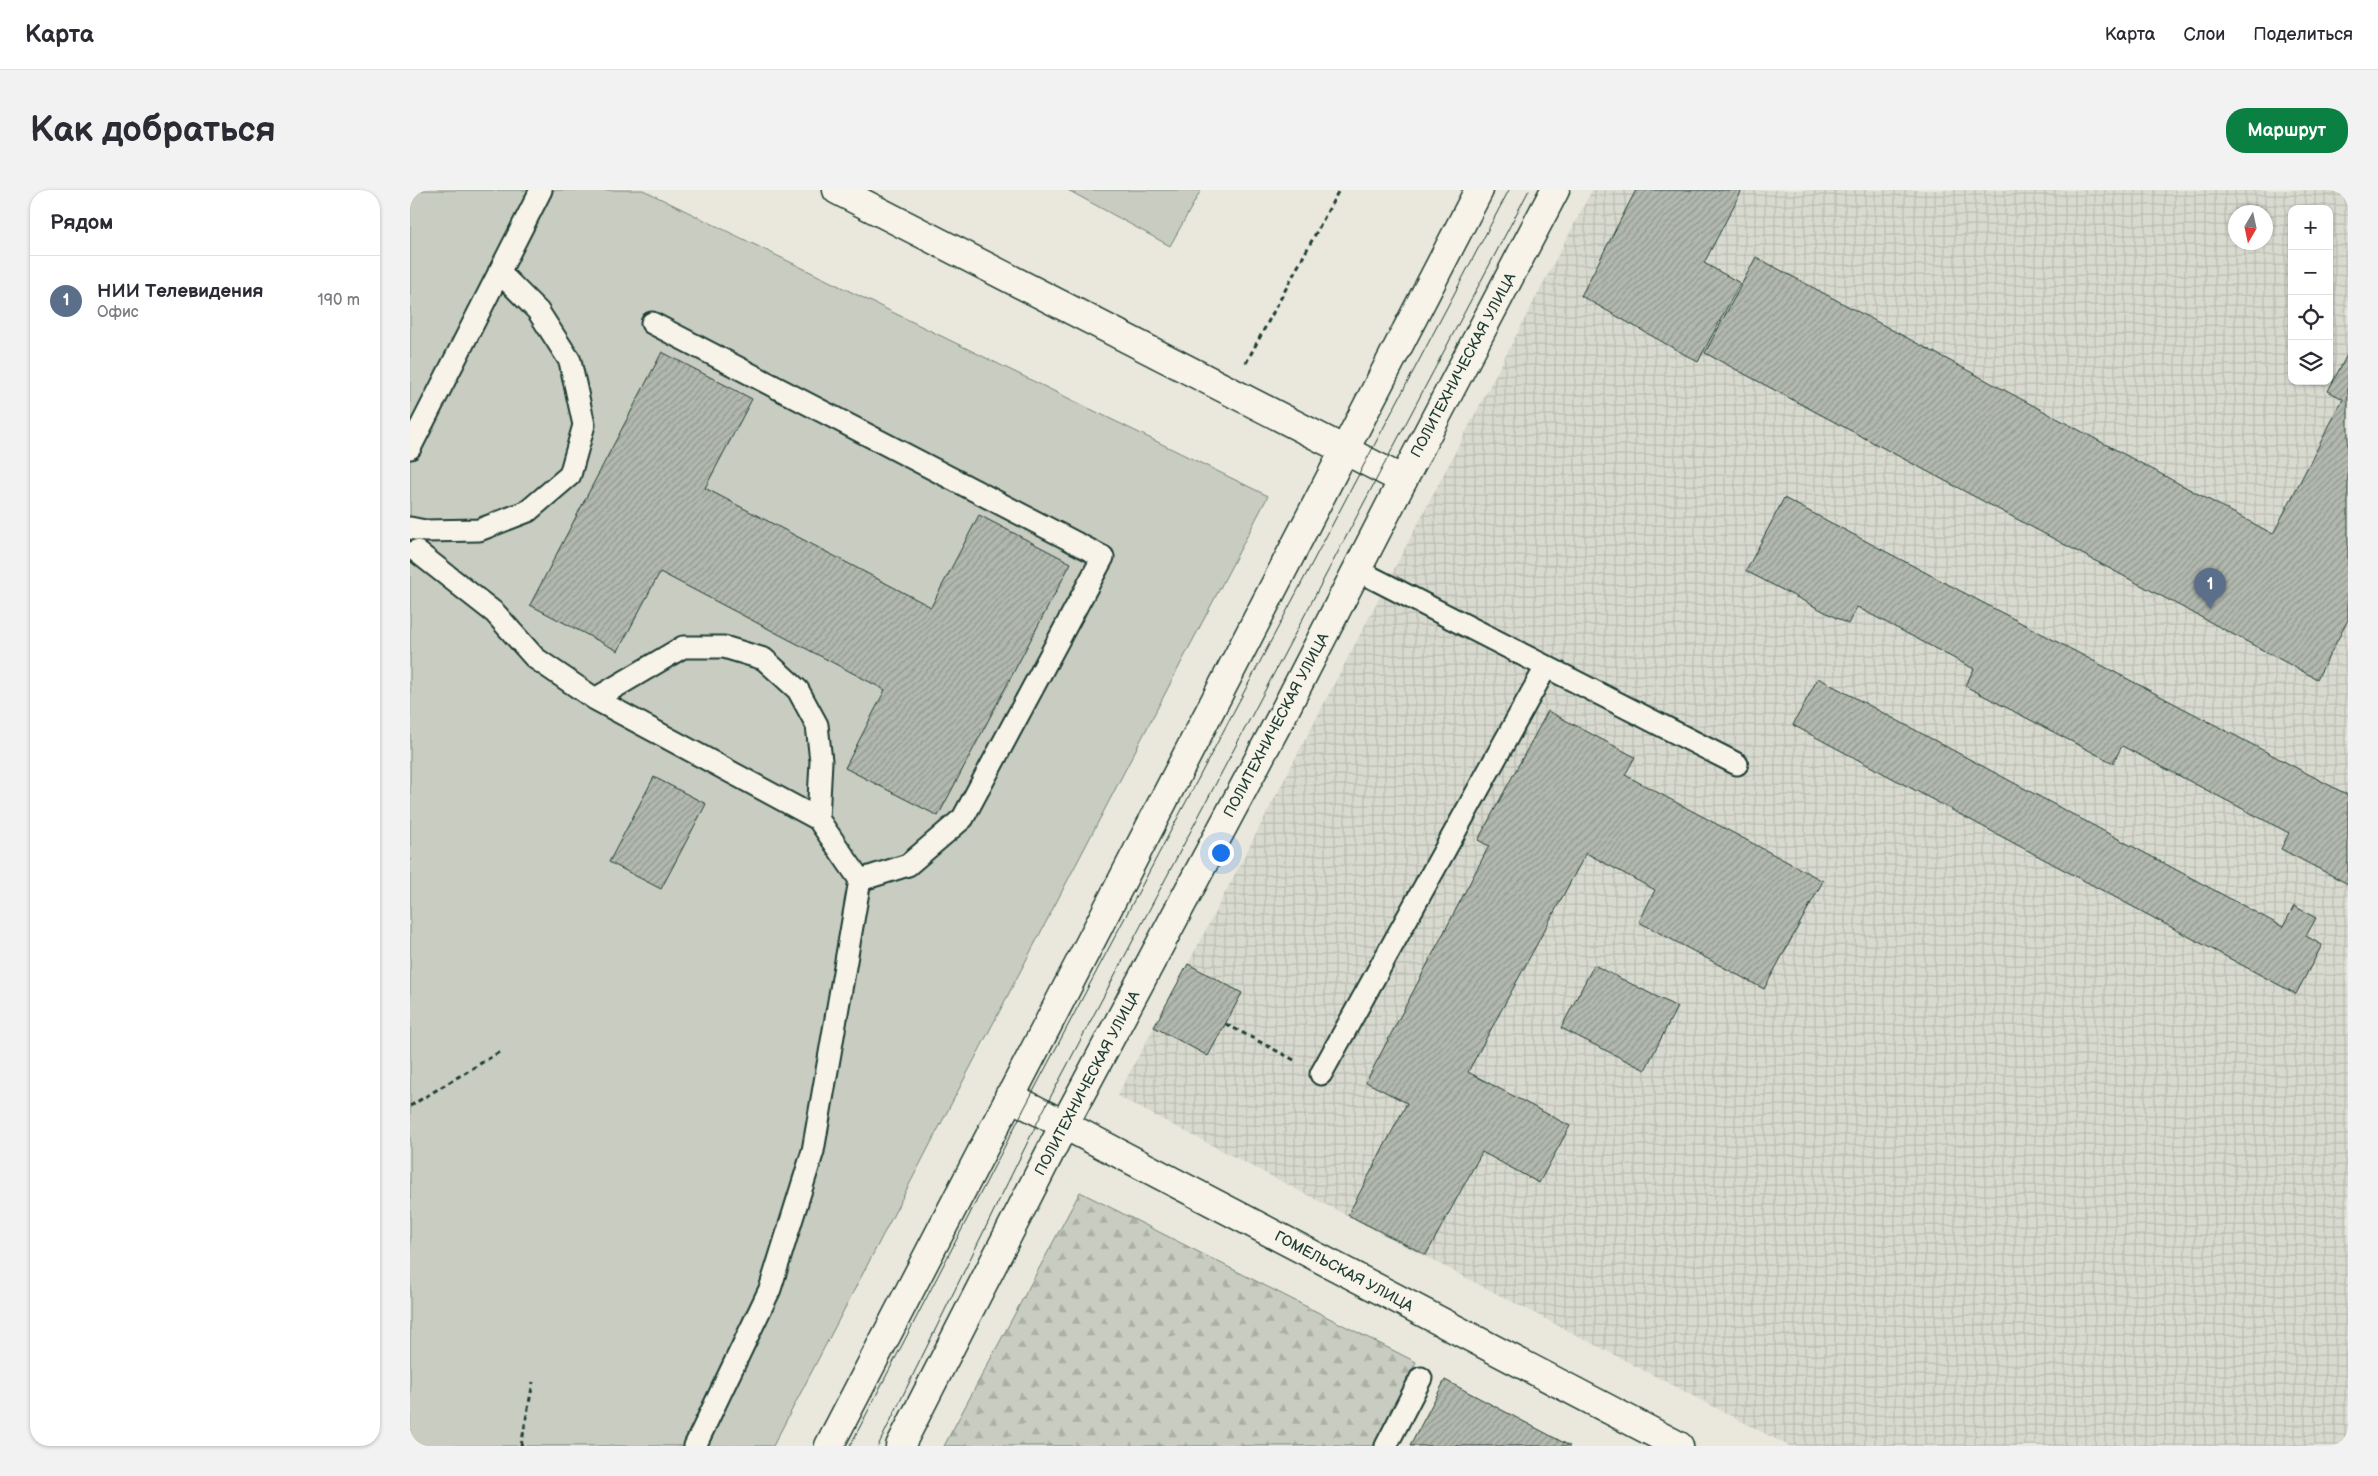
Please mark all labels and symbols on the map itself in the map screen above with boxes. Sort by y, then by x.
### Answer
north arrow [2228,205,2273,250]
street label: ПОЛИТЕХНИЧЕСКАЯ УЛИЦА [1407,269,1521,461]
pin: 1 [2194,568,2226,609]
street label: ПОЛИТЕХНИЧЕСКАЯ УЛИЦА [1220,629,1334,821]
your location [1208,840,1234,866]
street label: ПОЛИТЕХНИЧЕСКАЯ УЛИЦА [1031,987,1145,1179]
street label: ГОМЕЛЬСКАЯ УЛИЦА [1271,1227,1417,1317]

